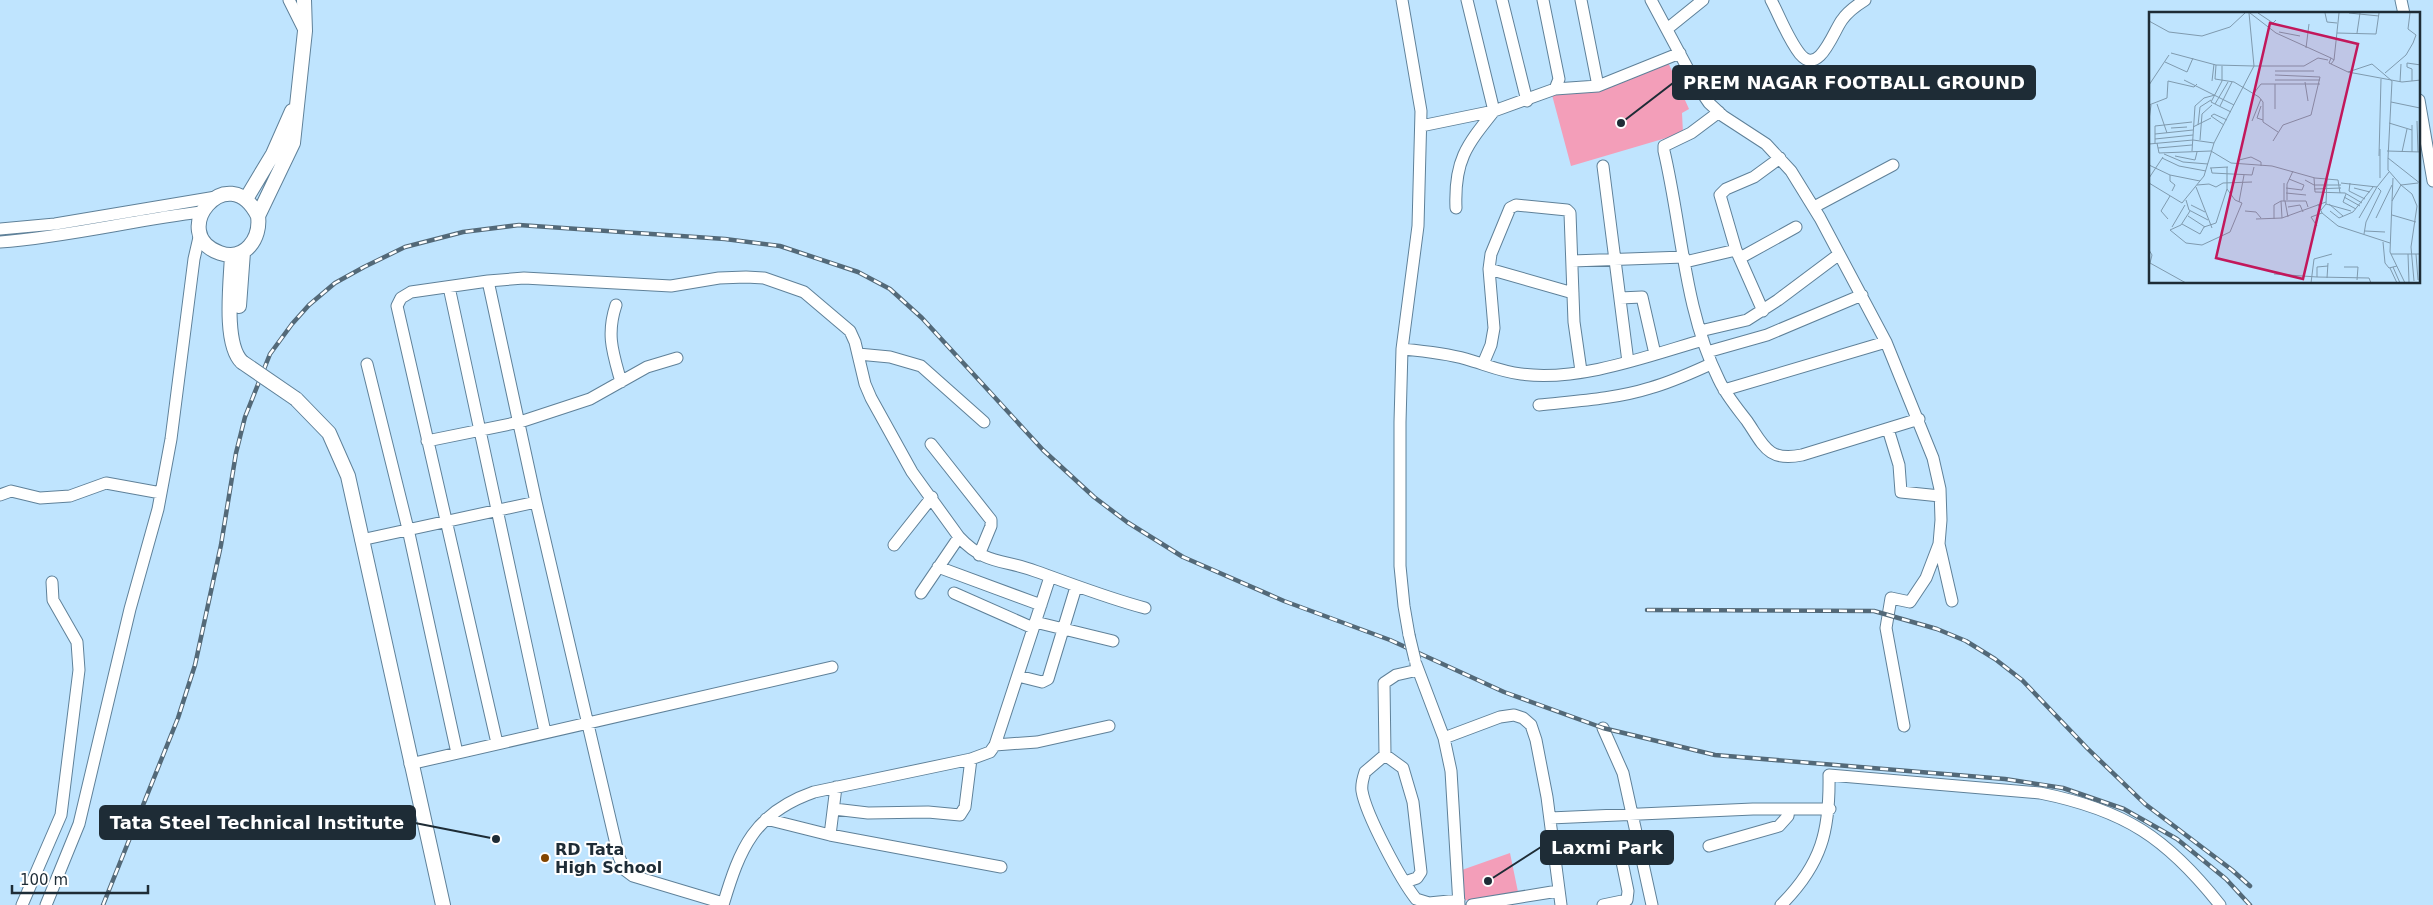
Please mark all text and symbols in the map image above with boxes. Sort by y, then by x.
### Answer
inset map [2149,12,2420,284]
callout: PREM NAGAR FOOTBALL GROUND [1673,66,2035,99]
text: PREM NAGAR FOOTBALL GROUND [1683,72,2025,93]
callout: Tata Steel Technical Institute [100,806,415,839]
text: Tata Steel Technical Institute [110,812,404,833]
callout: Laxmi Park [1541,831,1673,864]
text: Laxmi Park [1551,837,1664,858]
place label: RD Tata High School [555,840,662,877]
marker: RD Tata High School [539,852,551,864]
scale bar [12,862,149,894]
text: 100 m [20,871,68,889]

